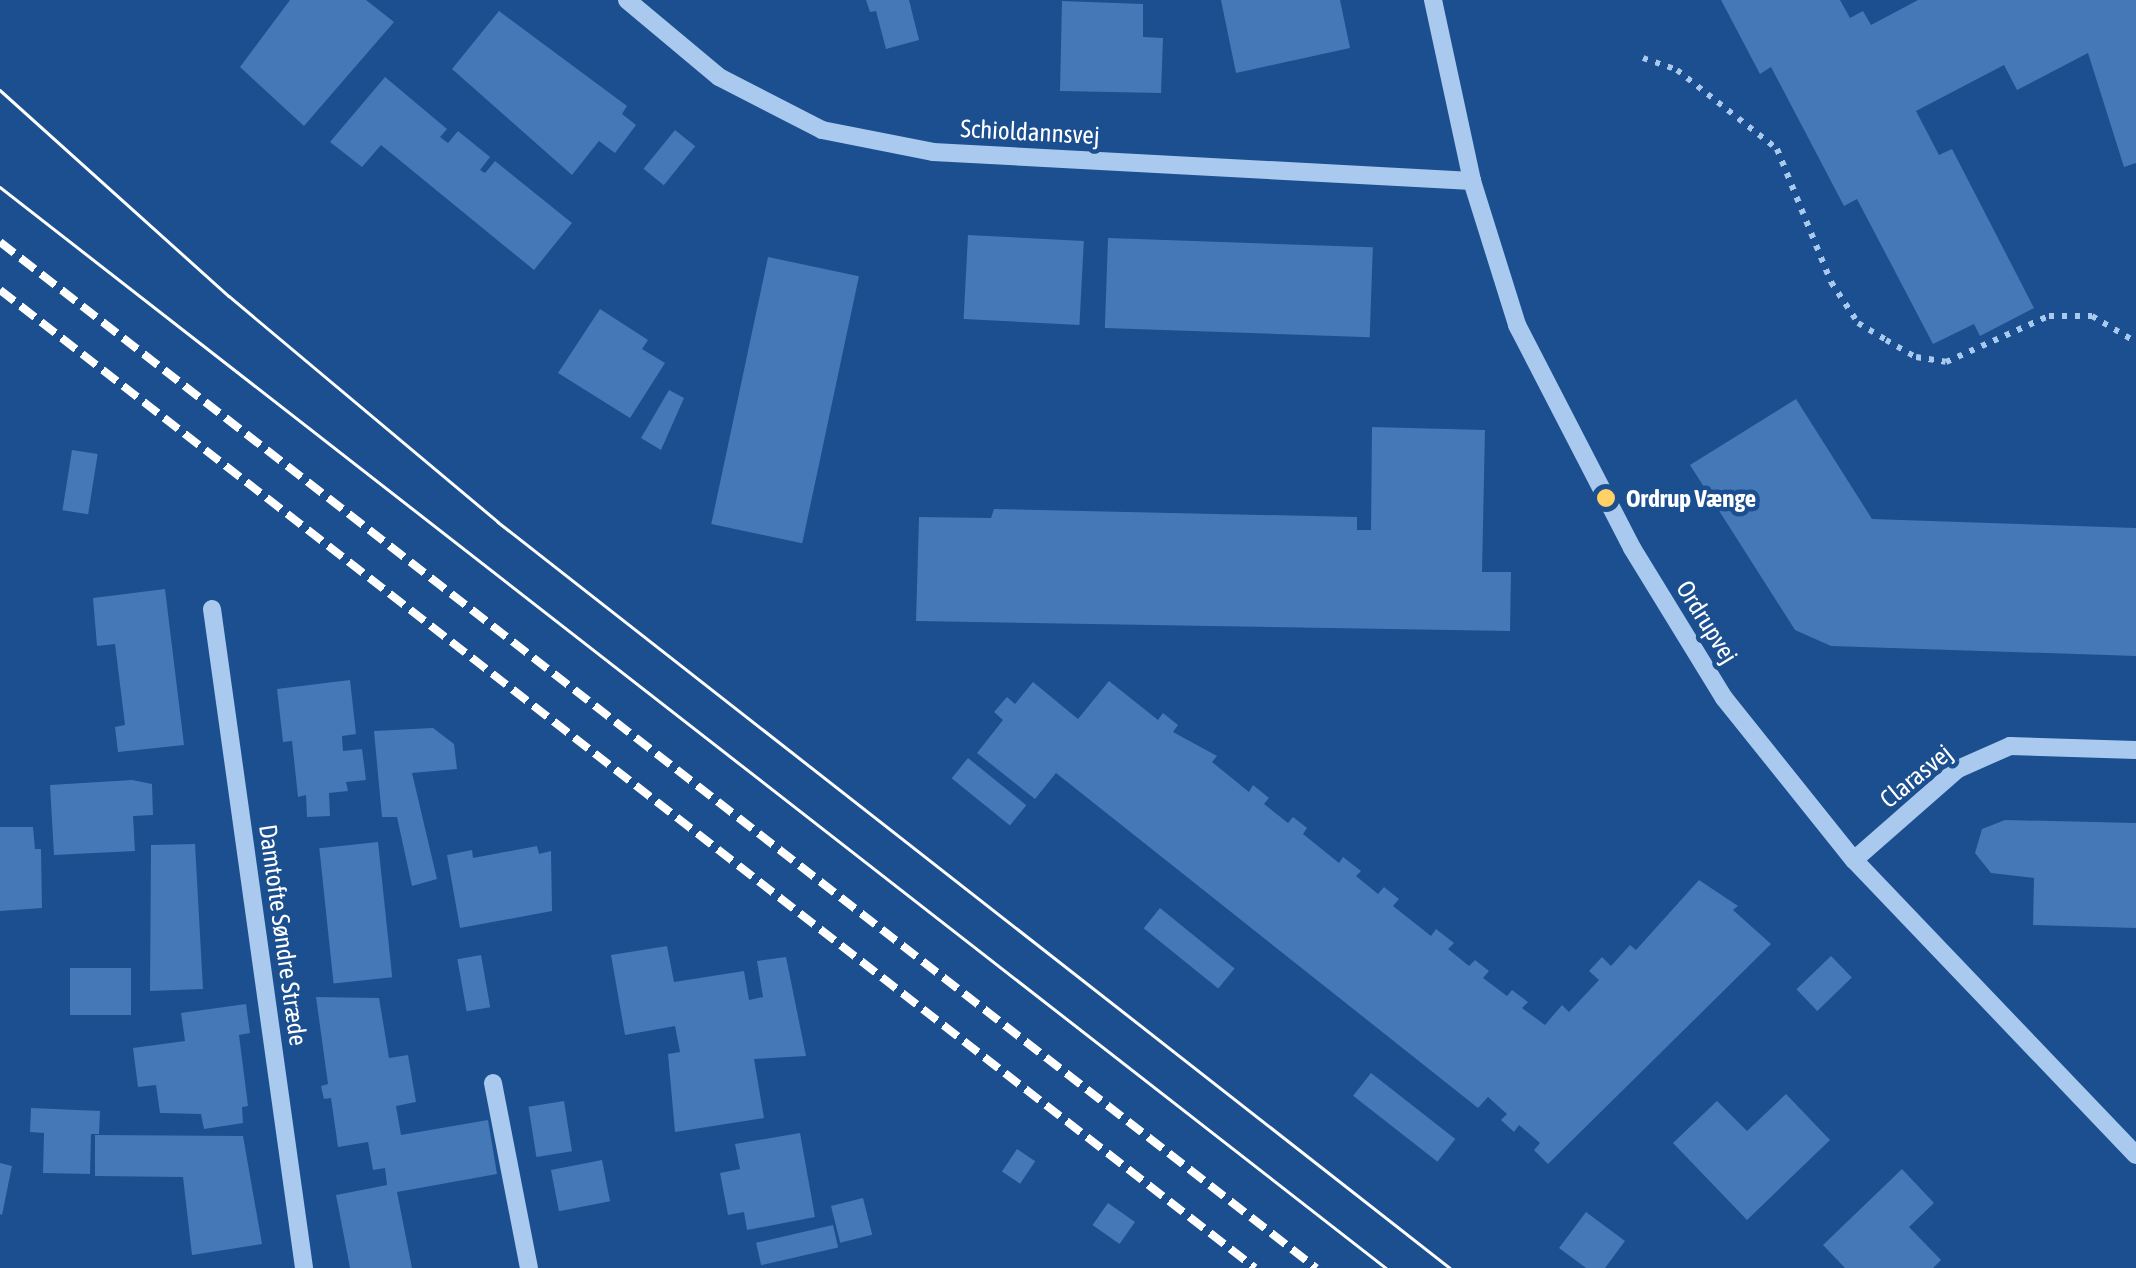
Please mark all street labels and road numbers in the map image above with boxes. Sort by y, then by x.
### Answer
street label: Schioldannsvej [960,113,1100,151]
street label: Ordrupvej [1670,575,1744,669]
street label: Clarasvej [1874,738,1958,814]
street label: Damtofte Søndre Stræde [253,822,313,1048]

